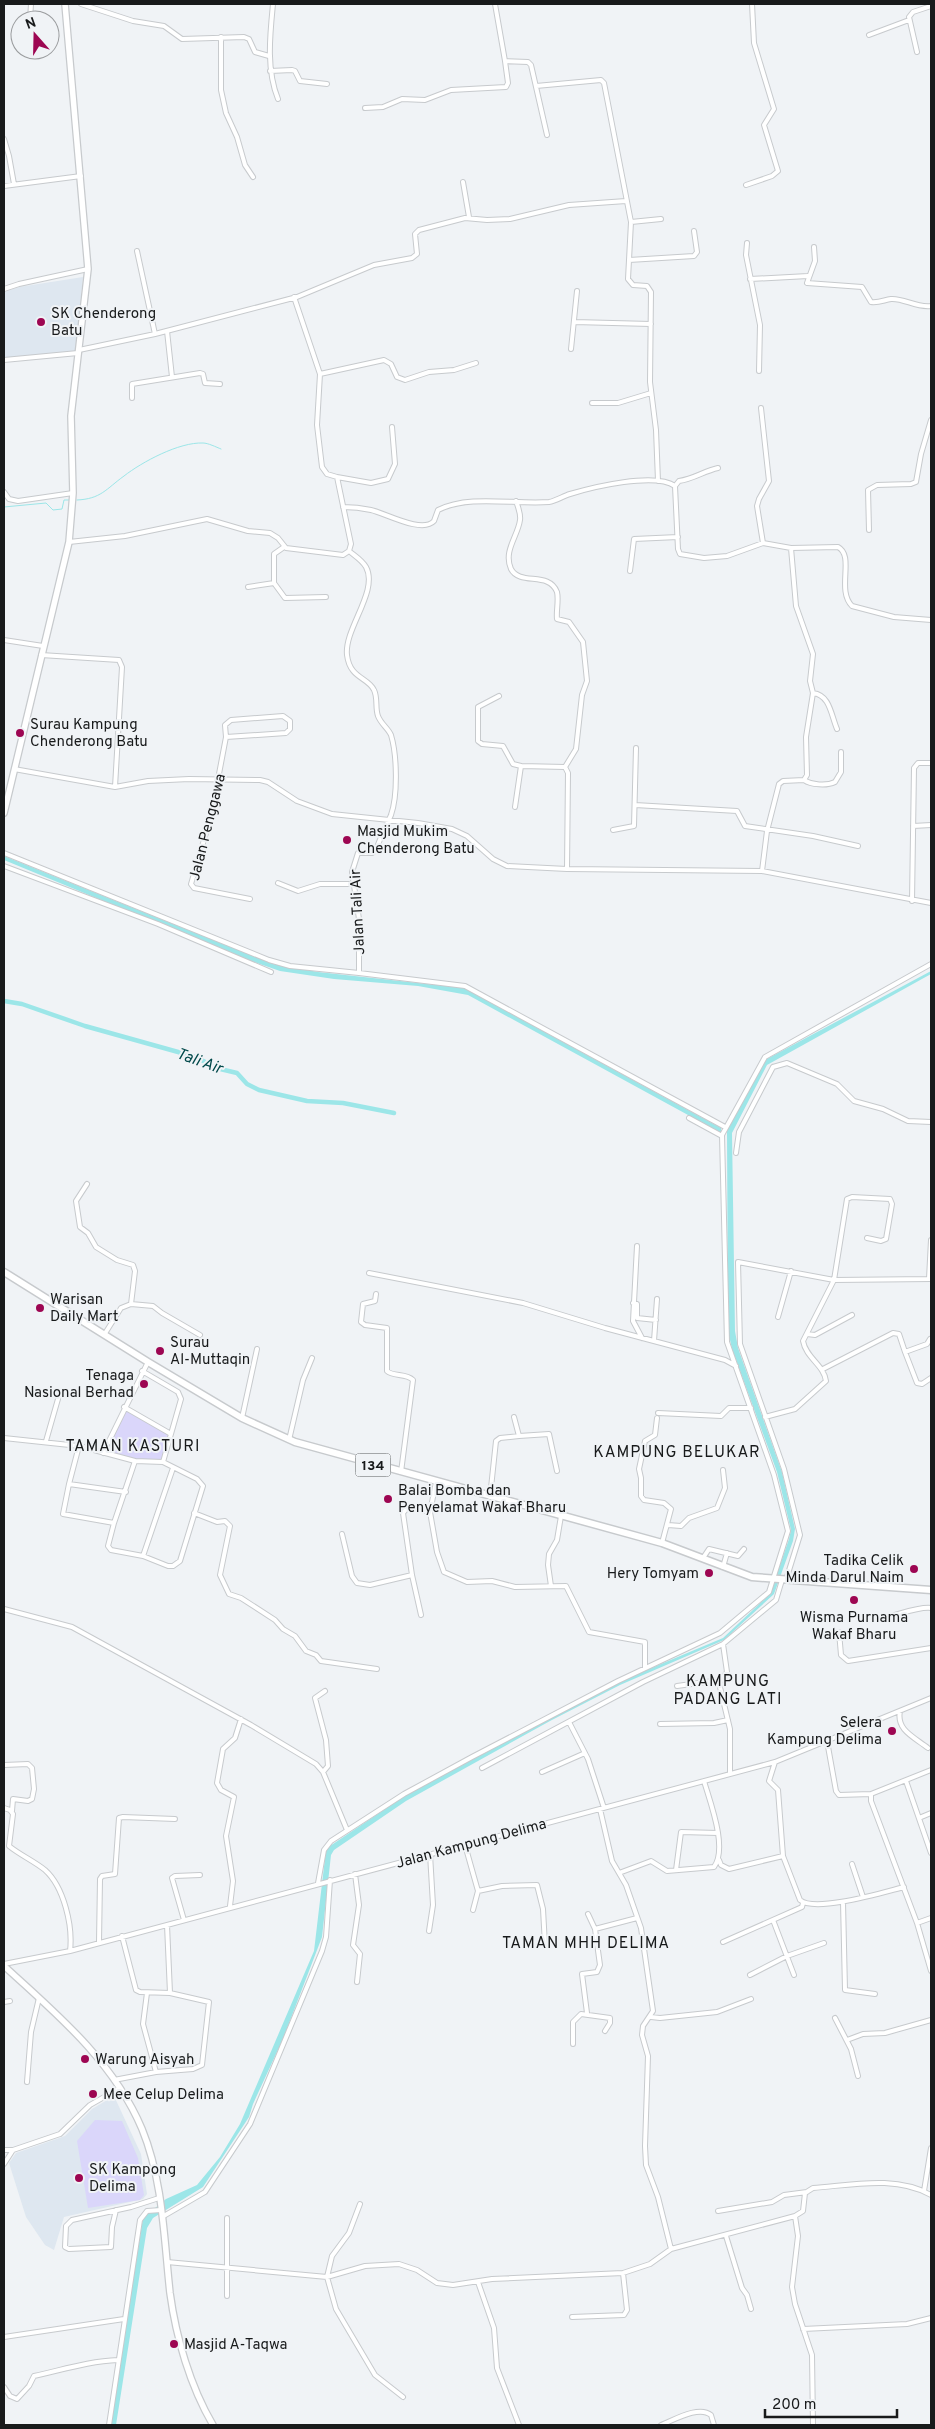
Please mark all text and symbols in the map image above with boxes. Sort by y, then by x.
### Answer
north arrow [10,10,60,60]
text: N [23,14,39,34]
place label: SK Chenderong Batu [51,305,156,341]
marker: SK Chenderong Batu [35,316,47,328]
place label: Surau Kampung Chenderong Batu [30,716,148,752]
marker: Surau Kampung Chenderong Batu [14,727,26,739]
street label: Jalan Penggawa [186,772,231,883]
place label: Masjid Mukim Chenderong Batu [357,823,475,859]
marker: Masjid Mukim Chenderong Batu [341,834,353,846]
street label: Jalan Tali Air [347,869,370,955]
water label: Tali Air [173,1044,227,1080]
place label: Warisan Daily Mart [50,1291,118,1327]
marker: Warisan Daily Mart [34,1302,46,1314]
place label: Surau Al-Muttaqin [170,1334,250,1370]
marker: Surau Al-Muttaqin [154,1345,166,1357]
place label: Tenaga Nasional Berhad [24,1367,134,1403]
marker: Tenaga Nasional Berhad [138,1378,150,1390]
district label: TAMAN KASTURI [65,1437,201,1457]
district label: KAMPUNG BELUKAR [593,1443,761,1463]
road number: 134 [356,1454,390,1476]
place label: Balai Bomba dan Penyelamat Wakaf Bharu [398,1482,566,1518]
marker: Balai Bomba dan Penyelamat Wakaf Bharu [382,1493,394,1505]
place label: Tadika Celik Minda Darul Naim [785,1552,904,1588]
marker: Tadika Celik Minda Darul Naim [908,1563,920,1575]
place label: Hery Tomyam [607,1565,699,1584]
marker: Hery Tomyam [703,1567,715,1579]
marker: Wisma Purnama Wakaf Bharu [848,1594,860,1606]
place label: Wisma Purnama Wakaf Bharu [800,1609,908,1645]
district label: KAMPUNG PADANG LATI [674,1672,782,1710]
place label: Selera Kampung Delima [767,1714,882,1750]
marker: Selera Kampung Delima [886,1725,898,1737]
street label: Jalan Kampung Delima [394,1815,549,1874]
district label: TAMAN MHH DELIMA [502,1934,670,1954]
place label: Warung Aisyah [95,2051,194,2070]
marker: Warung Aisyah [79,2053,91,2065]
place label: Mee Celup Delima [103,2086,224,2105]
marker: Mee Celup Delima [87,2088,99,2100]
place label: SK Kampong Delima [89,2161,176,2197]
marker: SK Kampong Delima [73,2172,85,2184]
place label: Masjid A-Taqwa [184,2336,288,2355]
marker: Masjid A-Taqwa [168,2338,180,2350]
scale bar [765,2386,898,2418]
text: 200 m [772,2396,817,2415]

